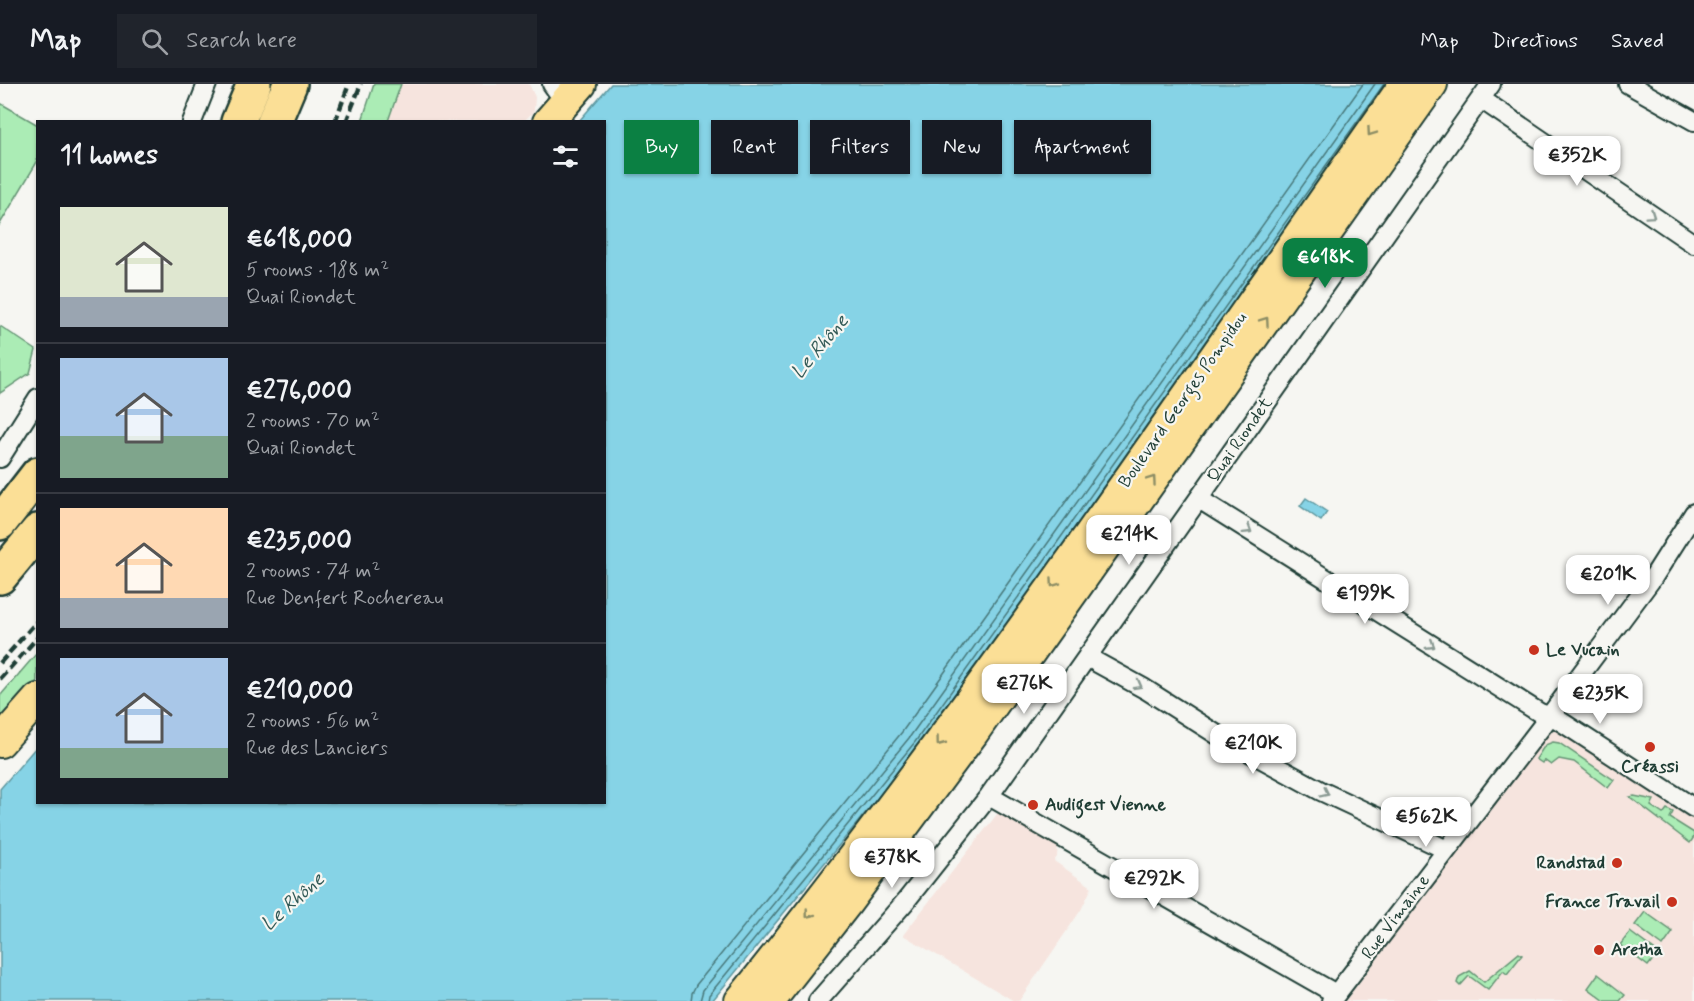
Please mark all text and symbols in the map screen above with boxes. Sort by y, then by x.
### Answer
search box [117,14,537,68]
text: Map [30,23,81,60]
icon: search [138,25,171,58]
text: Search here [186,27,297,55]
text: Map [1420,27,1459,55]
text: Directions [1492,27,1578,55]
text: Saved [1611,27,1664,55]
chip: Buy [624,120,699,174]
chip: Rent [711,120,798,174]
chip: Filters [810,120,910,174]
chip: New [922,120,1002,174]
chip: Apartment [1014,120,1151,174]
one-way arrow [1367,125,1378,136]
pin: €352K [1535,136,1619,187]
text: 11 homes [60,139,158,173]
icon: filters [549,140,582,173]
text: €352K [1548,142,1606,169]
one-way arrow [1644,208,1655,219]
text: €618,000 [246,223,352,257]
icon: home [108,231,180,303]
pin: €618K [1283,238,1367,289]
text: €618K [1297,244,1353,271]
text: 5 rooms · 188 m² [246,257,389,284]
text: Quai Riondet [246,284,356,311]
street label: Boulevard Georges Pompidou [1113,307,1255,494]
water label: Le Rhône [785,308,856,385]
one-way arrow [1258,316,1269,327]
text: €276,000 [246,374,352,408]
icon: home [108,382,180,454]
street label: Quai Riondet [1202,392,1278,487]
text: 2 rooms · 70 m² [246,408,380,435]
text: Quai Riondet [246,435,356,462]
one-way arrow [1145,476,1156,487]
pin: €214K [1087,515,1171,566]
text: €214K [1100,521,1158,548]
one-way arrow [1242,523,1252,535]
text: €235,000 [246,524,352,558]
icon: home [108,532,180,604]
pin: €201K [1566,555,1650,606]
text: 2 rooms · 74 m² [246,558,380,585]
text: €201K [1580,561,1636,588]
pin: €199K [1323,574,1407,625]
one-way arrow [1050,577,1061,588]
text: €199K [1336,580,1394,607]
text: Rue Denfert Rochereau [246,585,443,612]
one-way arrow [1425,638,1436,649]
place label: Le Vucain [1546,638,1620,662]
marker: Le Vucain [1527,643,1541,657]
pin: €276K [982,664,1066,715]
text: €276K [996,670,1052,697]
text: €210,000 [246,674,353,708]
pin: €235K [1558,674,1642,725]
one-way arrow [1132,678,1142,689]
text: €235K [1572,680,1628,707]
icon: home [108,682,180,754]
text: 2 rooms · 56 m² [246,708,379,735]
pin: €210K [1211,724,1295,775]
text: €210K [1224,730,1282,757]
text: Rue des Lanciers [246,735,388,762]
one-way arrow [936,735,947,746]
marker: Créassi [1643,740,1657,754]
place label: Créassi [1621,755,1679,779]
one-way arrow [1318,785,1329,797]
place label: Audigest Vienne [1045,793,1167,819]
pin: €562K [1384,797,1468,848]
marker: Audigest Vienne [1026,798,1040,812]
text: €562K [1395,803,1457,830]
pin: €378K [850,838,934,889]
text: €378K [863,844,921,871]
place label: Randstad [1536,851,1605,875]
marker: Randstad [1610,856,1624,870]
pin: €292K [1112,859,1196,910]
text: €292K [1124,865,1184,892]
water label: Le Rhône [256,866,331,938]
street label: Rue Vimaine [1356,870,1436,964]
place label: France Travail [1545,890,1661,914]
marker: France Travail [1665,895,1679,909]
one-way arrow [806,907,817,918]
place label: Aretha [1611,938,1663,962]
marker: Aretha [1592,943,1606,957]

